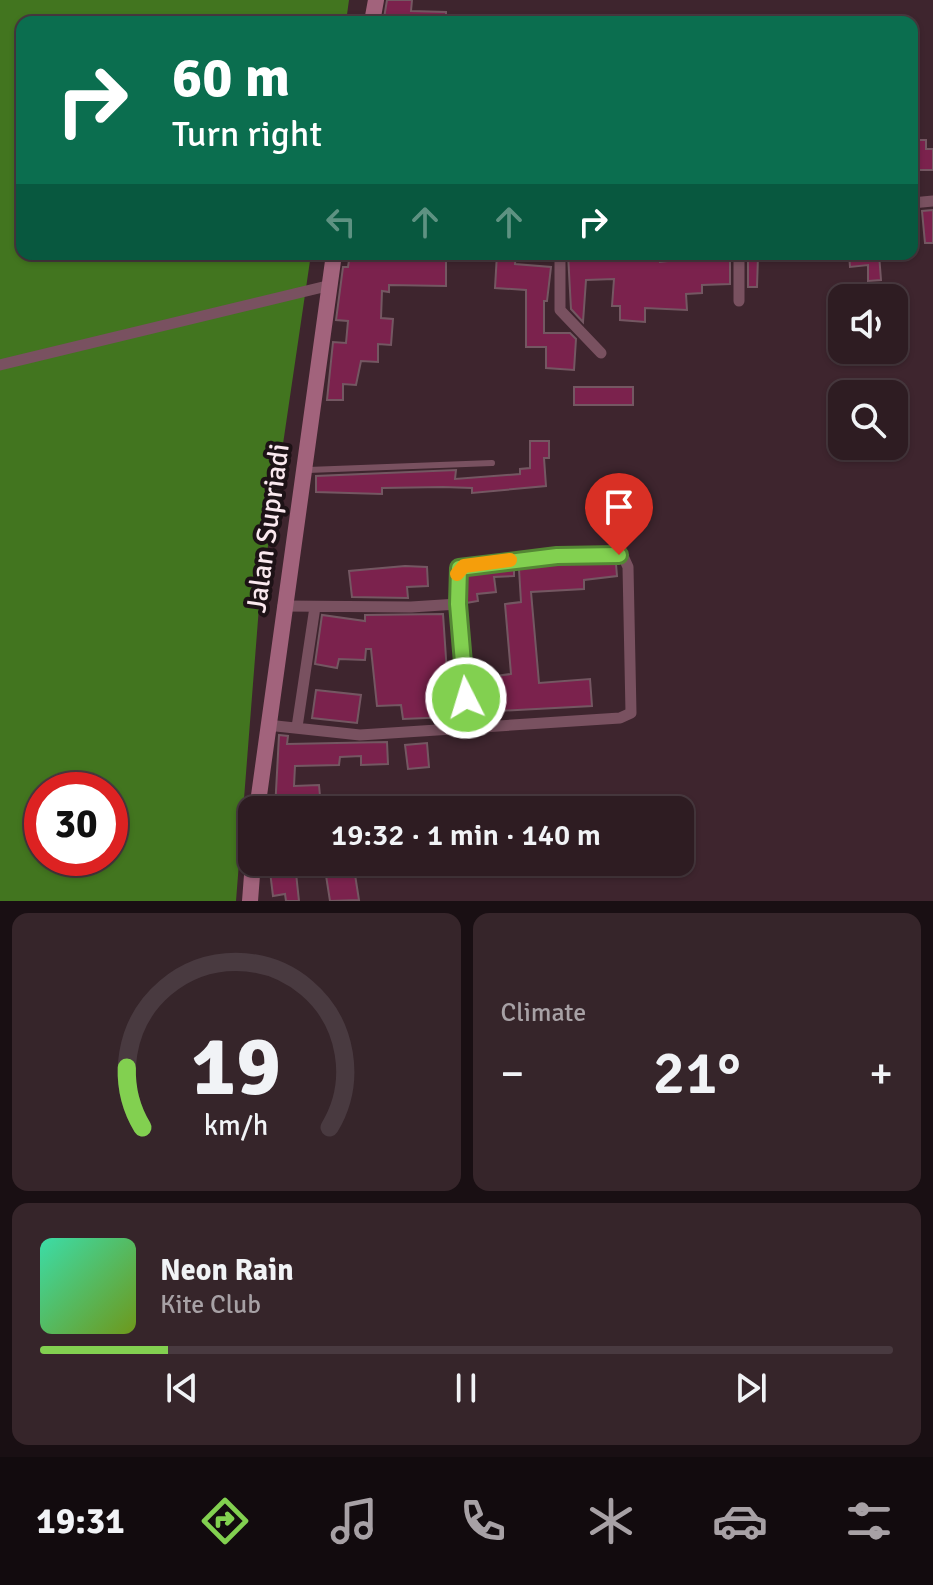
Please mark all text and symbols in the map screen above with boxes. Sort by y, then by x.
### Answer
text: 60 m [172,43,290,112]
icon: right [40,48,144,152]
text: Turn right [172,112,322,157]
icon: left [319,200,363,244]
icon: ahead [403,200,447,244]
icon: ahead [487,200,531,244]
icon: right [571,200,615,244]
map controls [828,284,908,460]
button: sound [828,284,908,364]
button: search [828,380,908,460]
street label: Jalan Supriadi [239,441,297,615]
pin [585,473,653,555]
icon: arrive [597,485,641,529]
position arrow [424,656,508,740]
speed limit sign: 30 [24,772,128,876]
text: 19:32 · 1 min · 140 m [331,817,601,854]
text: Climate [501,997,586,1029]
text: 19 [191,1016,281,1118]
text: 21° [653,1037,741,1111]
text: − [501,1047,524,1101]
text: + [869,1047,893,1101]
text: km/h [204,1108,269,1143]
text: Neon Rain [160,1252,294,1289]
text: Kite Club [160,1289,261,1321]
icon: previous [160,1366,204,1410]
icon: pause [444,1366,488,1410]
icon: next [729,1366,773,1410]
icon: directions [197,1493,253,1549]
icon: music [326,1493,382,1549]
icon: phone [455,1493,511,1549]
icon: climate [583,1493,639,1549]
icon: car [712,1493,768,1549]
icon: filters [841,1493,897,1549]
text: 19:31 [36,1499,125,1544]

